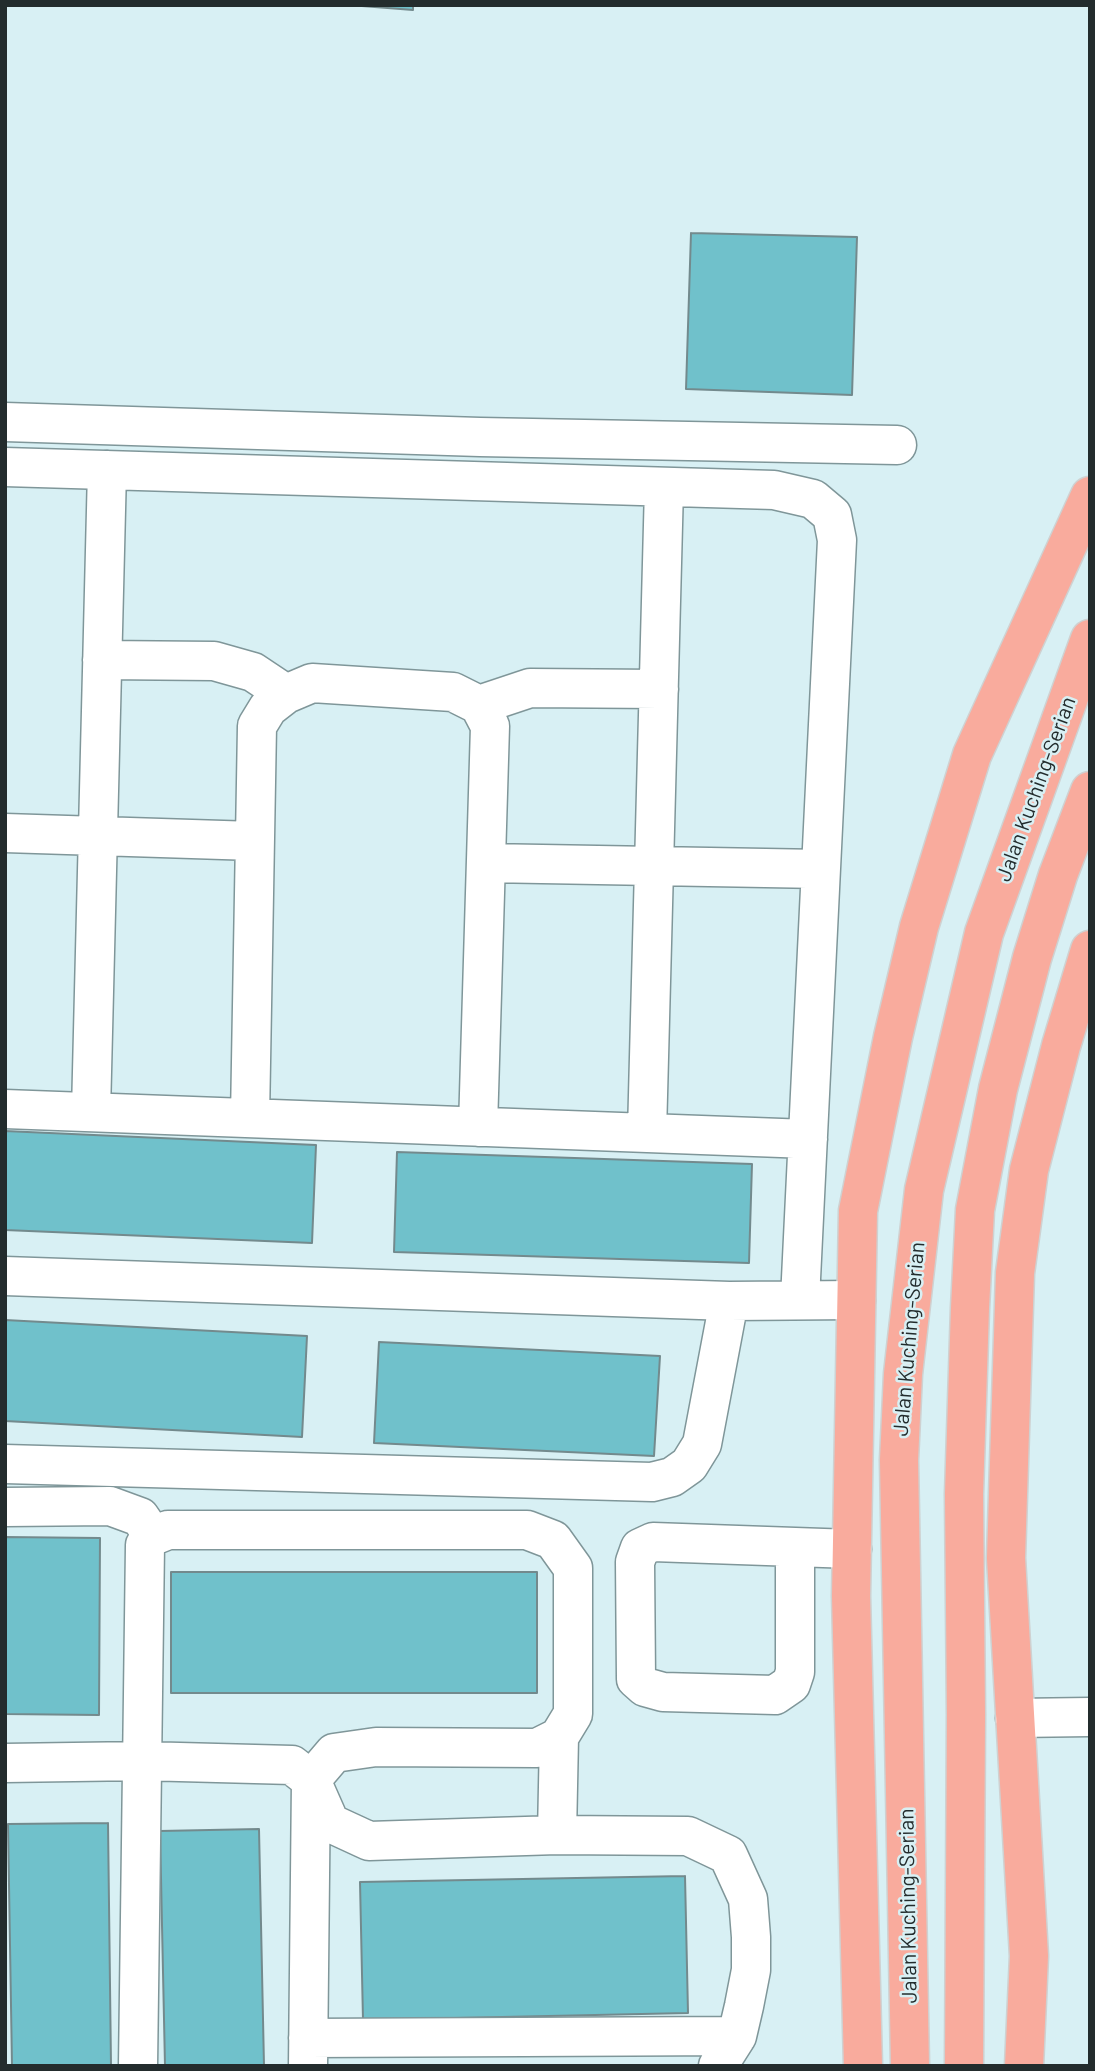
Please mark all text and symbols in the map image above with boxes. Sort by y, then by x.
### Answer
street label: Jalan Kuching-Serian [991,693,1081,885]
street label: Jalan Kuching-Serian [888,1241,930,1437]
street label: Jalan Kuching-Serian [894,1808,922,2004]

